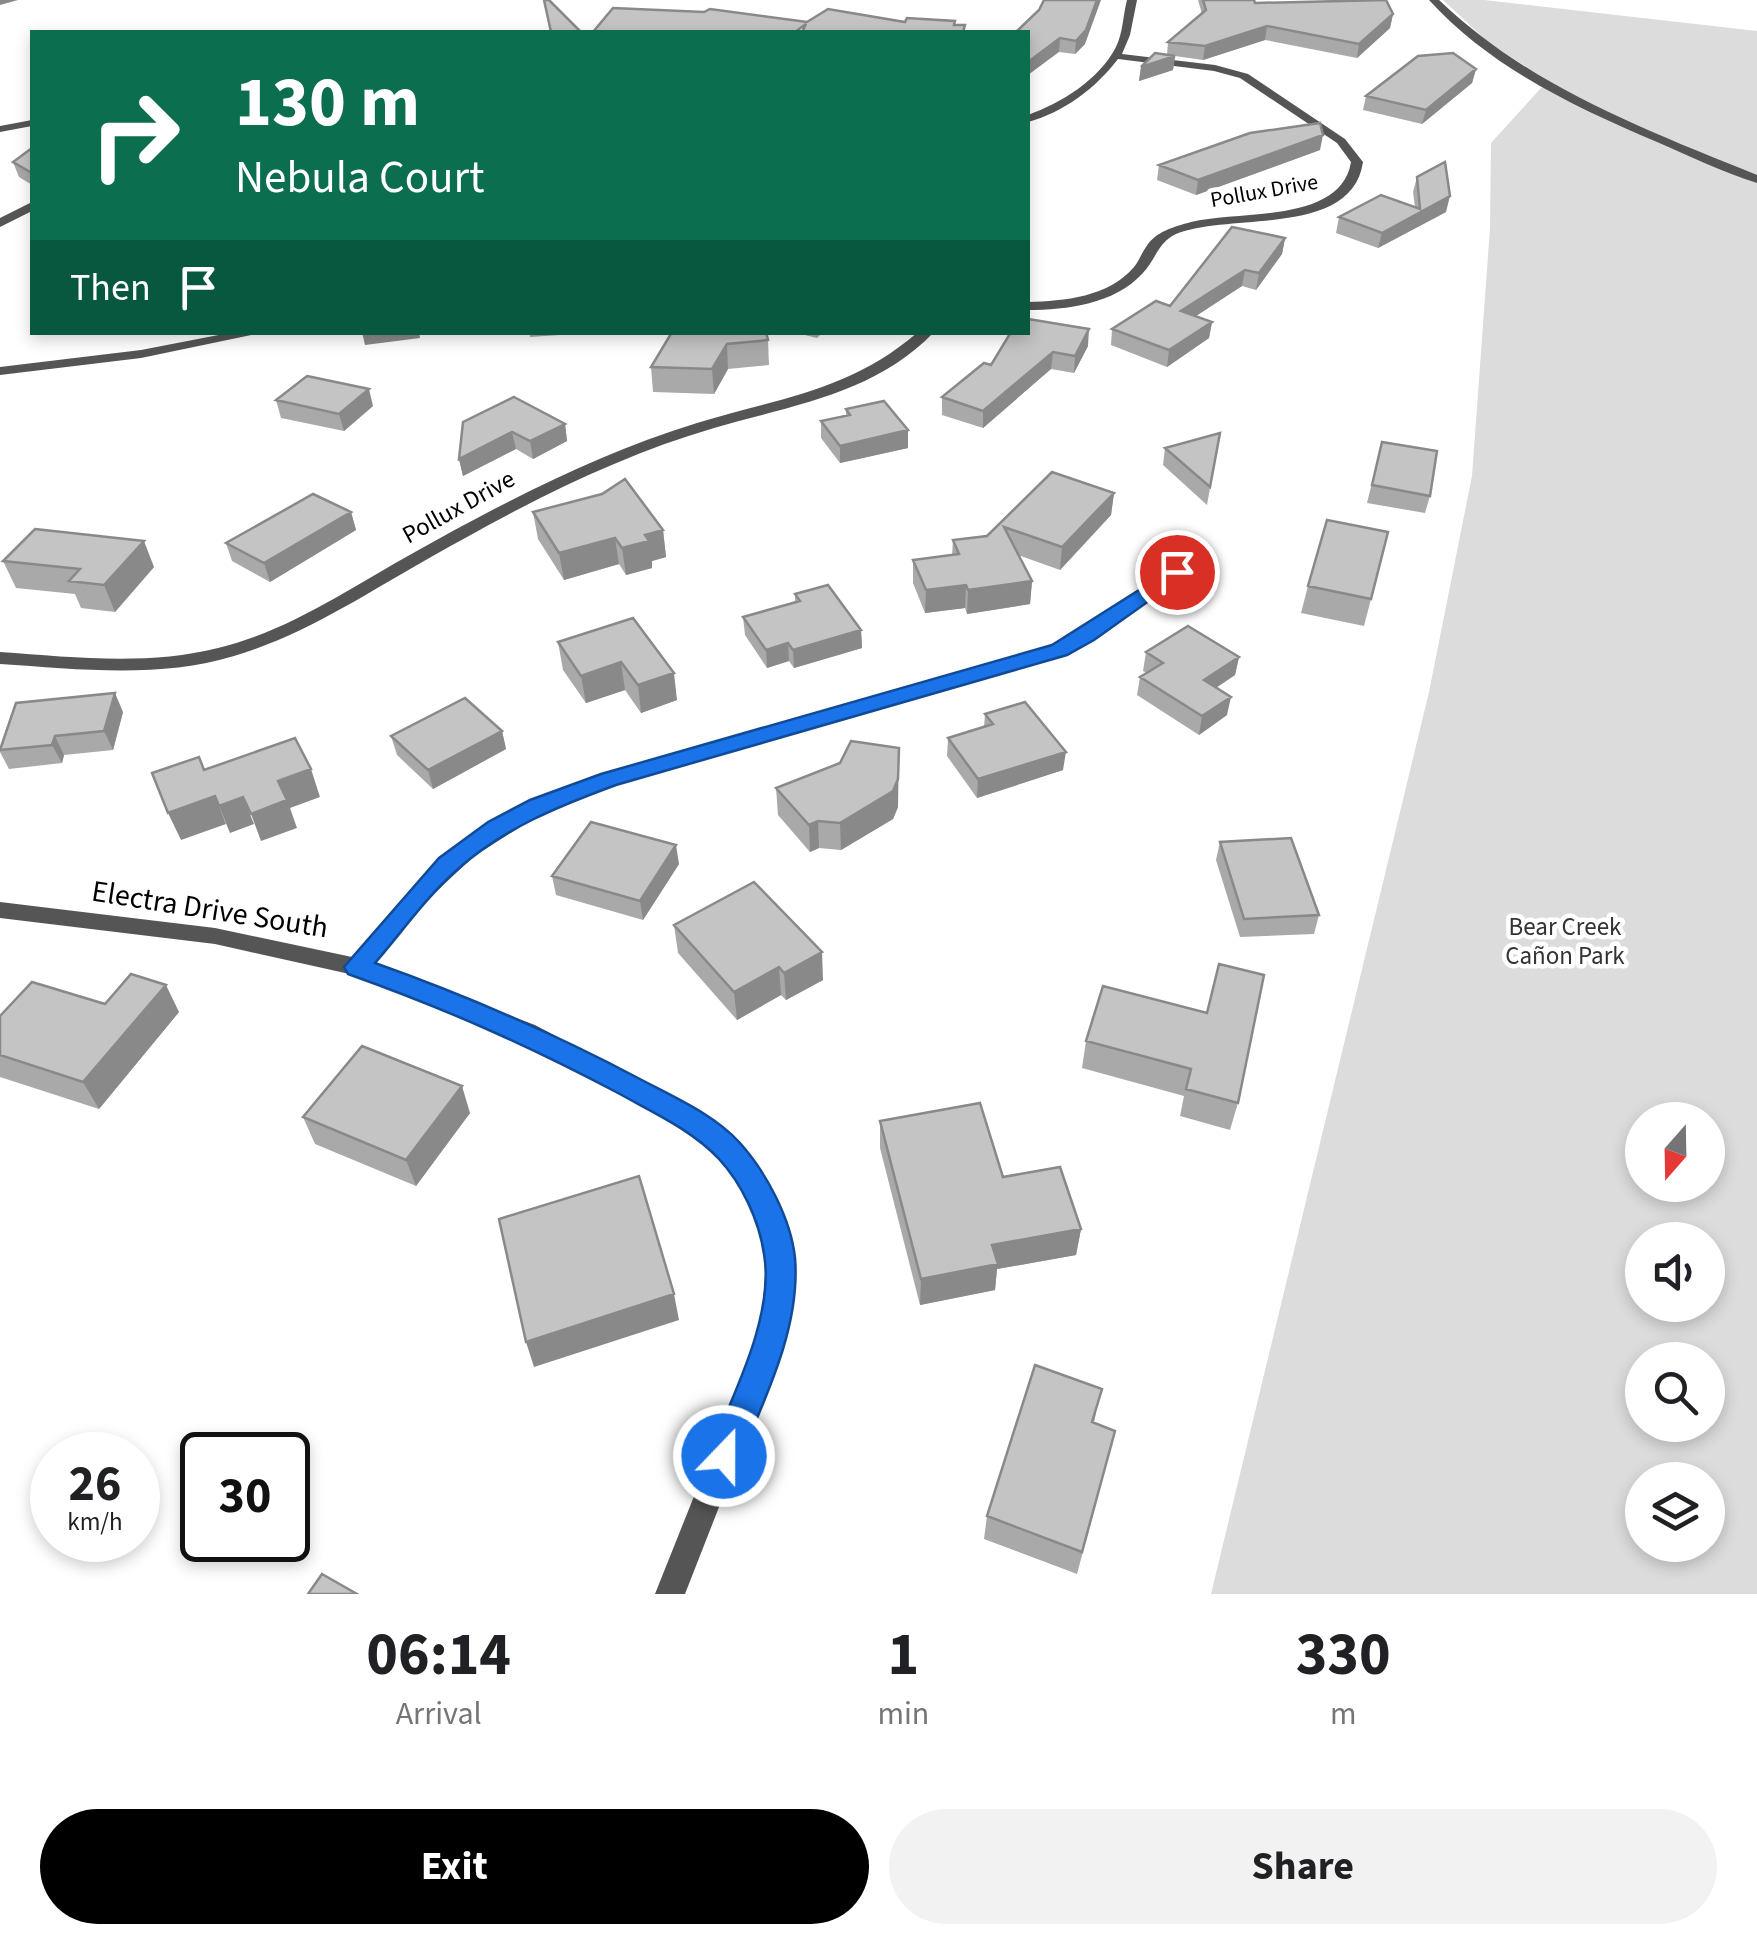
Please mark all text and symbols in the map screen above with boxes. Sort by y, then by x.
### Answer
text: 130 m [235,53,420,153]
icon: right [70,70,200,200]
text: Nebula Court [235,146,484,210]
street label: Pollux Drive [1208,166,1321,216]
icon: arrive [171,260,226,315]
text: Then [70,261,151,315]
street label: Pollux Drive [396,461,521,553]
pin [1135,530,1220,615]
icon: arrive [1150,545,1205,600]
street label: Electra Drive South [89,870,331,949]
park label: Bear Creek Cañon Park [1505,909,1625,974]
north arrow [1625,1102,1725,1202]
map controls [1625,1102,1725,1562]
button: sound [1625,1222,1725,1322]
button: search [1625,1342,1725,1442]
position arrow [672,1404,776,1508]
speed limit sign: 30 [180,1432,310,1562]
text: 26 [69,1449,121,1520]
button: layers [1625,1462,1725,1562]
text: km/h [67,1504,123,1540]
text: 06:14 [366,1613,511,1698]
text: 1 [888,1613,919,1698]
text: 330 [1296,1613,1391,1698]
text: Arrival [396,1691,482,1737]
text: min [877,1691,929,1737]
text: m [1330,1691,1356,1737]
button: Exit [40,1809,869,1924]
button: Share [889,1809,1717,1924]

